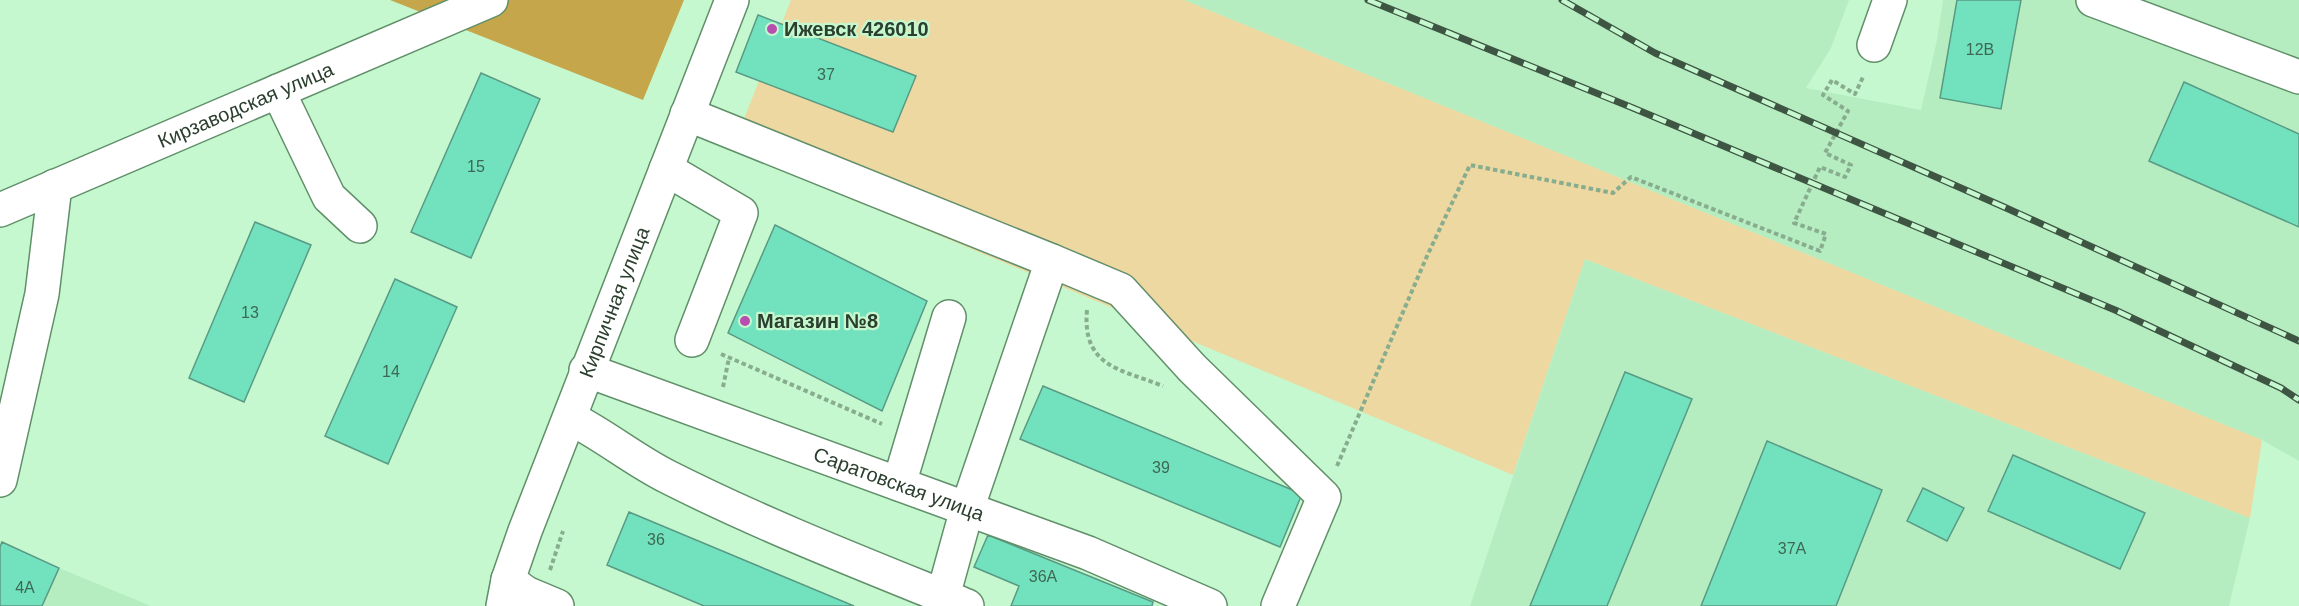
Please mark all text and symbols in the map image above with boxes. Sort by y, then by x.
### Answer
place label: Ижевск 426010 [784,18,929,40]
marker: Ижевск 426010 [765,22,779,36]
house number: 12В [1966,41,1994,58]
street label: Кирзаводская улица [154,57,337,152]
house number: 37 [817,66,835,83]
house number: 15 [467,158,485,175]
street label: Кирпичная улица [575,223,654,381]
house number: 13 [241,304,259,321]
place label: Магазин №8 [757,310,878,332]
marker: Магазин №8 [738,314,752,328]
house number: 14 [382,363,400,380]
street label: Саратовская улица [811,443,988,525]
house number: 39 [1152,459,1170,476]
house number: 36 [647,531,665,548]
house number: 37А [1778,540,1807,557]
house number: 36А [1029,568,1058,585]
house number: 4А [15,579,35,596]

